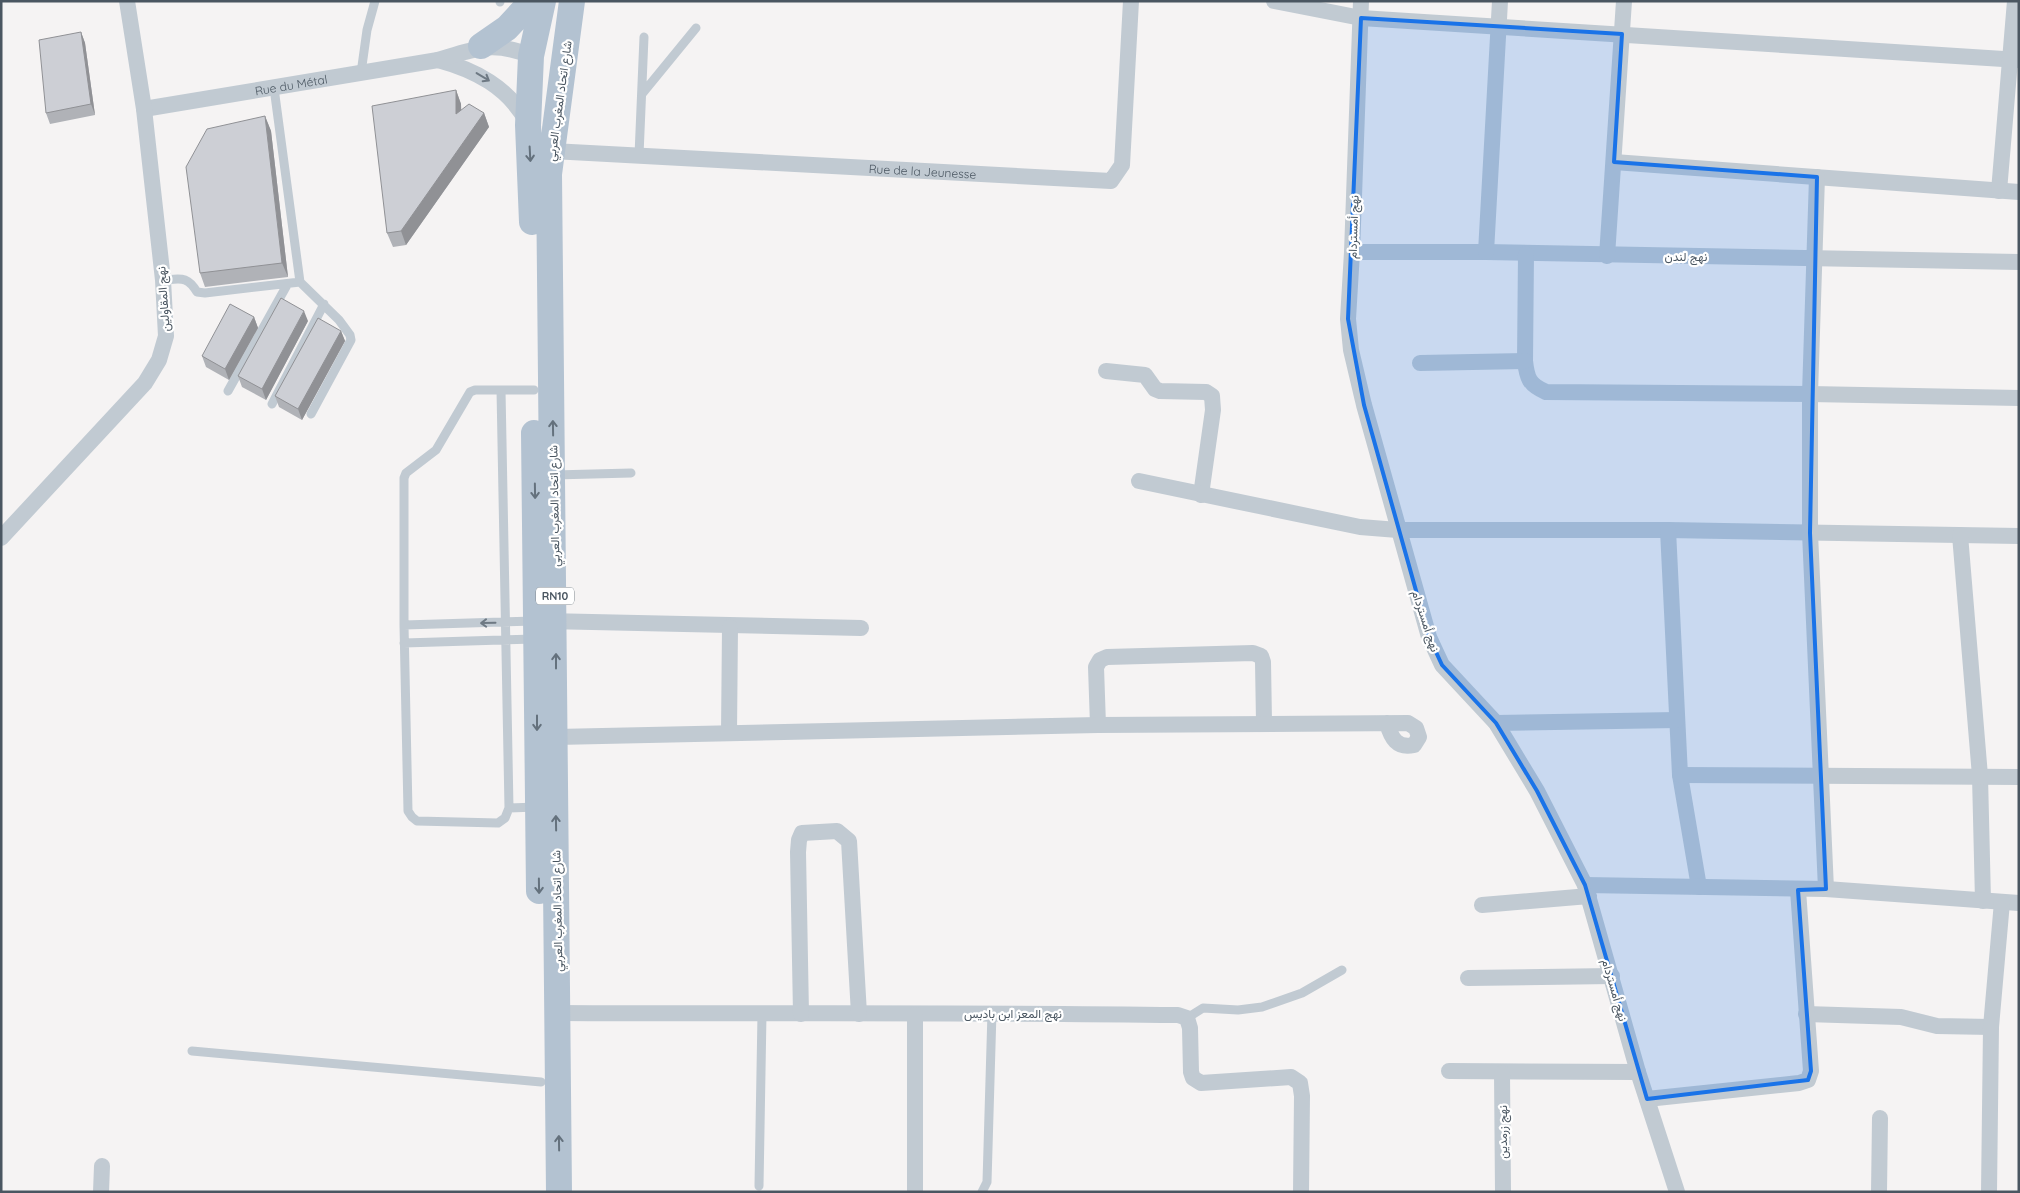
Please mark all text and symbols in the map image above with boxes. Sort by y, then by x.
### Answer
street label: شارع اتحاد المغرب العربي [543,40,578,163]
street label: Rue du Métal [254,71,328,98]
one-way arrow [476,73,490,83]
one-way arrow [525,145,534,161]
street label: Rue de la Jeunesse [868,161,977,181]
street label: نهج أمستردام [1344,195,1364,259]
street label: نهج لندن [1665,249,1707,266]
street label: نهج المقاولين [153,266,175,332]
one-way arrow [548,420,558,436]
street label: شارع اتحاد المغرب العربي [545,445,566,567]
one-way arrow [530,482,540,499]
road number: RN10 [536,588,574,604]
street label: نهج أمستردام [1407,588,1443,654]
one-way arrow [480,618,496,628]
one-way arrow [551,653,561,669]
one-way arrow [532,715,542,731]
one-way arrow [552,815,561,831]
street label: شارع اتحاد المغرب العربي [548,850,569,972]
one-way arrow [534,878,544,894]
street label: نهج أمستردام [1597,957,1631,1023]
street label: نهج المعز ابن باديس [964,1006,1062,1023]
street label: نهج زرمدين [1495,1105,1512,1159]
one-way arrow [554,1135,564,1152]

